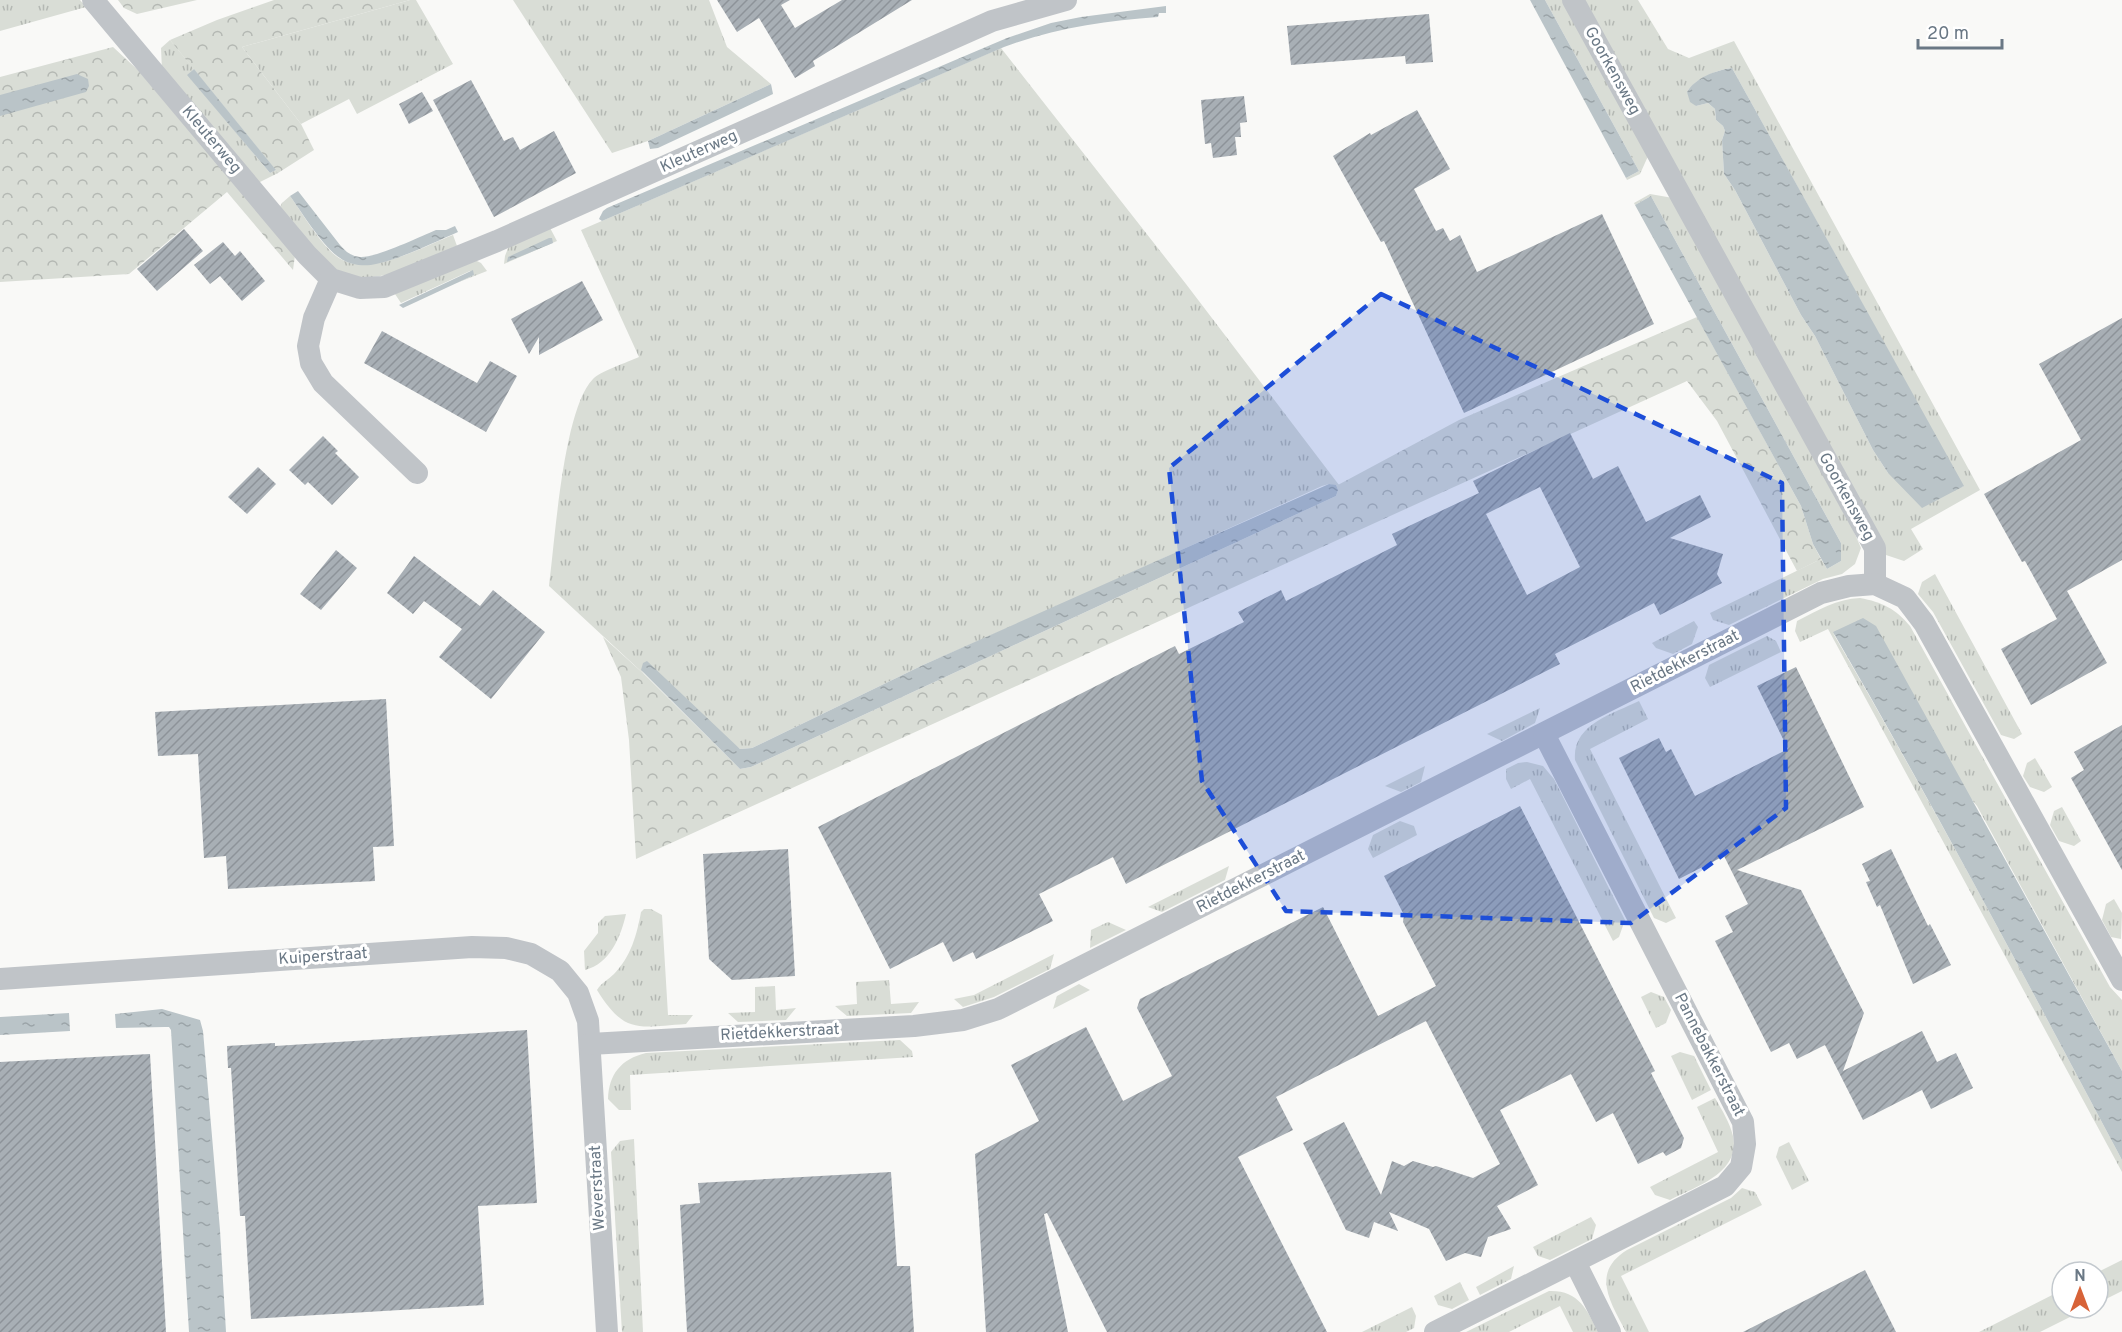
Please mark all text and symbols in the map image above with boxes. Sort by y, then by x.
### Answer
scale bar [1918,12,2002,50]
text: 20 m [1927,23,1969,46]
street label: Goorkensweg [1580,24,1644,118]
street label: Kleuterweg [177,102,245,178]
street label: Kleuterweg [657,126,741,178]
street label: Goorkensweg [1814,450,1878,544]
street label: Rietdekkerstraat [1627,626,1743,698]
street label: Rietdekkerstraat [1193,846,1309,918]
street label: Kuiperstraat [278,944,368,970]
street label: Pannebakkerstraat [1669,990,1749,1120]
street label: Rietdekkerstraat [720,1020,840,1046]
street label: Weverstraat [586,1145,610,1231]
north arrow [2050,1260,2110,1320]
text: N [2074,1267,2086,1287]

